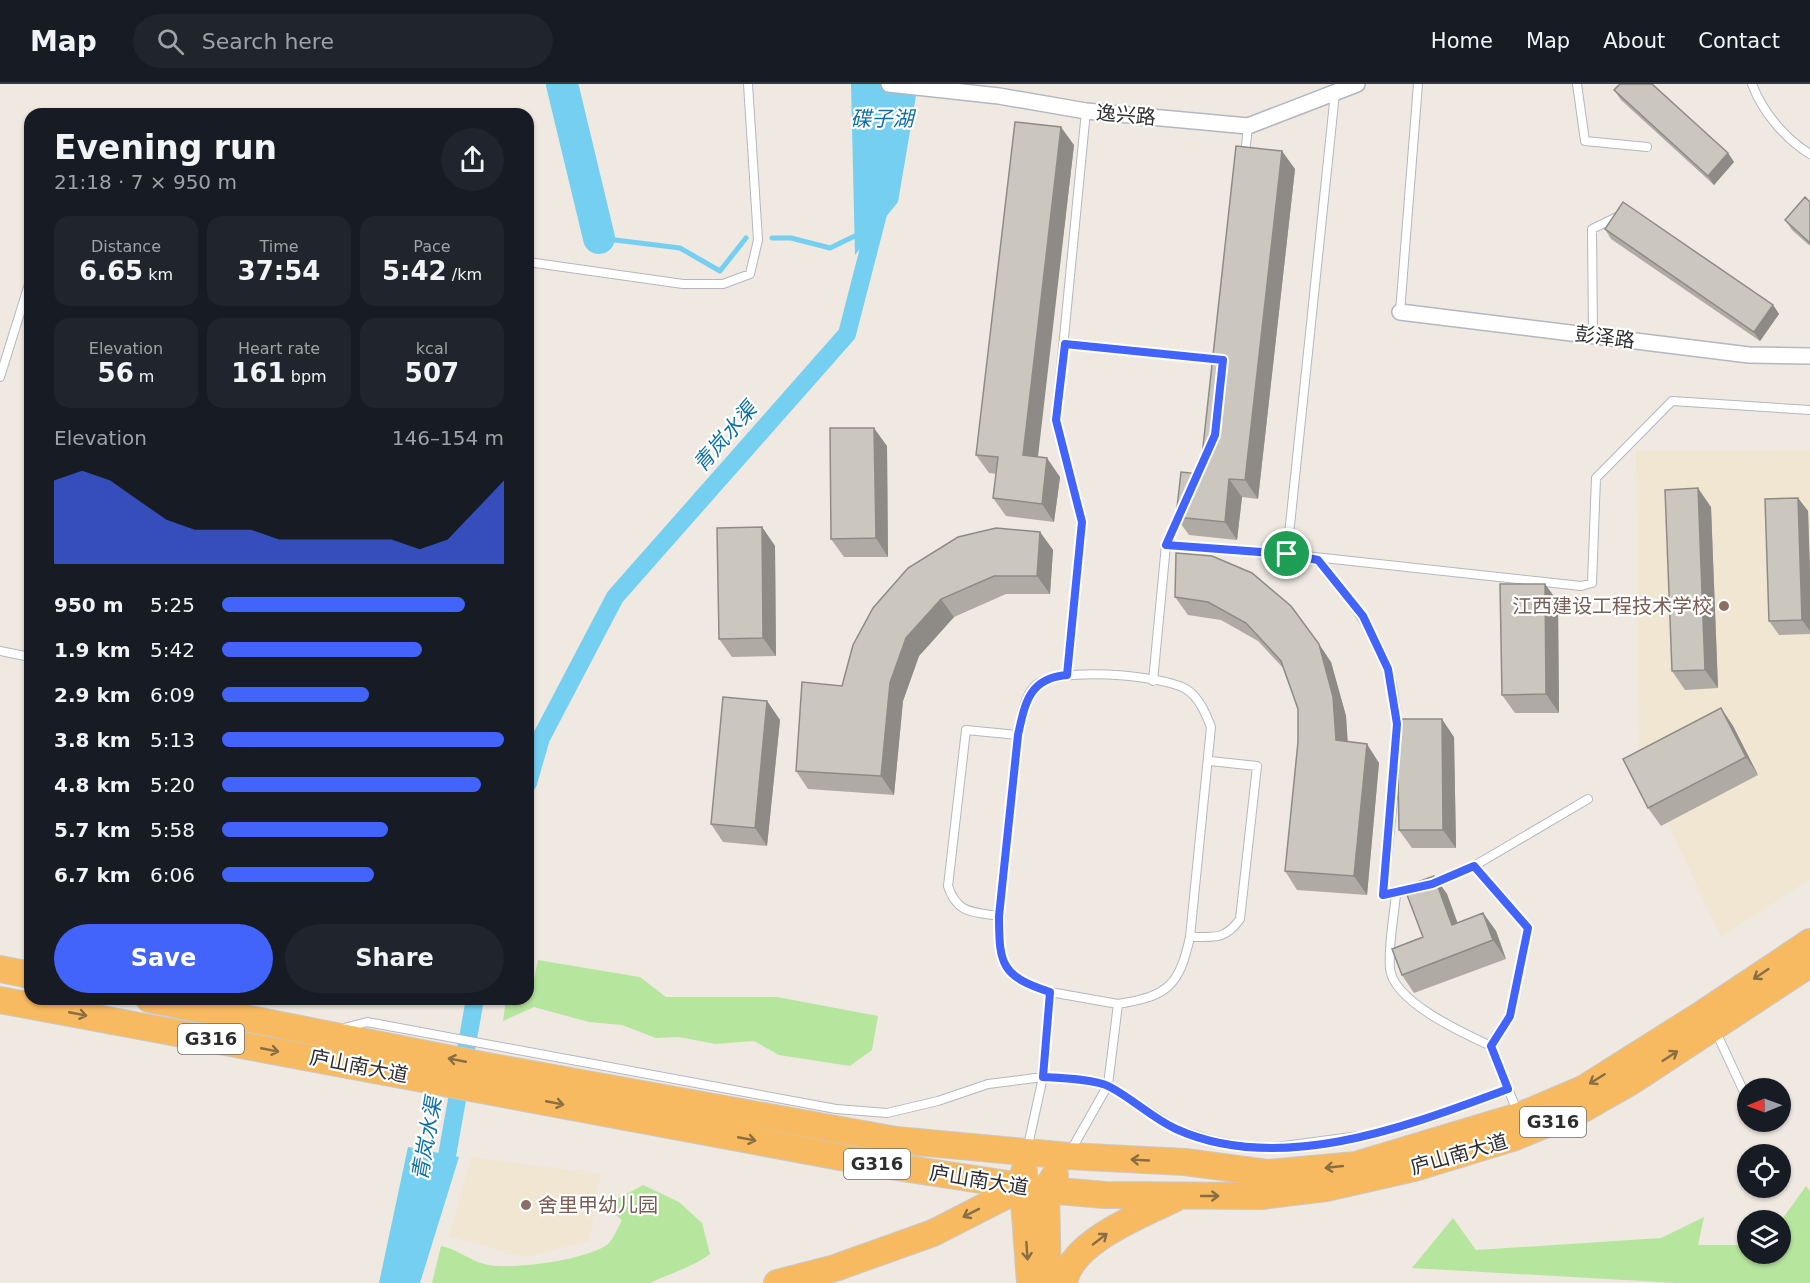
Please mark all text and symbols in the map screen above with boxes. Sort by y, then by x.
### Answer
search box [133,14,553,68]
text: Map [30,25,97,58]
icon: search [154,25,187,58]
text: Search here [202,29,334,54]
text: Home [1431,29,1493,53]
text: Map [1526,29,1570,53]
text: About [1603,29,1665,53]
text: Contact [1698,29,1780,53]
street label: 逸兴路 [1095,100,1157,130]
water label: 碟子湖 [851,107,916,131]
text: Evening run [54,128,277,167]
button: share [441,128,504,191]
text: 21:18 · 7 × 950 m [54,170,237,194]
text: Distance [91,237,161,256]
text: Time [259,237,299,256]
text: Pace [413,237,451,256]
text: 6.65 [79,256,143,286]
text: 37:54 [238,256,320,286]
text: 5:42 [382,256,447,286]
text: km [143,265,173,284]
text: /km [447,265,482,284]
street label: 彭泽路 [1574,321,1636,353]
text: Elevation [89,339,163,358]
text: Heart rate [238,339,320,358]
text: kcal [416,339,448,358]
text: 56 [98,358,134,388]
text: 161 [231,358,286,388]
text: 507 [405,358,459,388]
text: m [134,367,154,386]
text: bpm [286,367,327,386]
water label: 青岚水渠 [688,395,764,477]
text: Elevation [54,426,147,450]
text: 146–154 m [392,426,504,450]
pin [1261,528,1312,579]
icon: arrive [1270,537,1303,570]
text: 950 m [54,593,124,617]
text: 5:25 [150,593,195,617]
place label: 江西建设工程技术学校 [1512,594,1712,618]
marker: 江西建设工程技术学校 [1717,599,1731,613]
text: 1.9 km [54,638,131,662]
text: 5:42 [150,638,195,662]
text: 2.9 km [54,683,131,707]
text: 6:09 [150,683,195,707]
text: 3.8 km [54,728,131,752]
text: 5:13 [150,728,195,752]
text: 4.8 km [54,773,131,797]
text: 5:20 [150,773,195,797]
text: 5.7 km [54,818,131,842]
text: 5:58 [150,818,195,842]
text: 6.7 km [54,863,131,887]
text: 6:06 [150,863,195,887]
button: Save [54,924,273,993]
button: Share [285,924,504,993]
one-way arrow [1753,968,1770,981]
one-way arrow [68,1009,87,1020]
road number: G316 [178,1024,244,1054]
one-way arrow [260,1045,279,1056]
street label: 庐山南大道 [308,1045,410,1087]
one-way arrow [1662,1050,1679,1063]
one-way arrow [448,1054,467,1065]
one-way arrow [1589,1074,1606,1086]
north arrow [1737,1078,1791,1132]
map controls [1737,1078,1791,1264]
water label: 青岚水渠 [408,1093,447,1182]
one-way arrow [545,1098,564,1109]
road number: G316 [1520,1107,1586,1137]
street label: 庐山南大道 [1408,1129,1510,1179]
one-way arrow [736,1134,756,1145]
button: locate [1737,1144,1791,1198]
road number: G316 [844,1149,910,1179]
one-way arrow [1130,1154,1150,1165]
street label: 庐山南大道 [928,1160,1030,1200]
one-way arrow [1324,1162,1344,1173]
one-way arrow [1200,1190,1220,1202]
place label: 舍里甲幼儿园 [538,1193,658,1217]
marker: 舍里甲幼儿园 [519,1198,533,1212]
one-way arrow [962,1208,980,1220]
button: layers [1737,1210,1791,1264]
one-way arrow [1091,1232,1107,1245]
one-way arrow [1022,1241,1033,1261]

